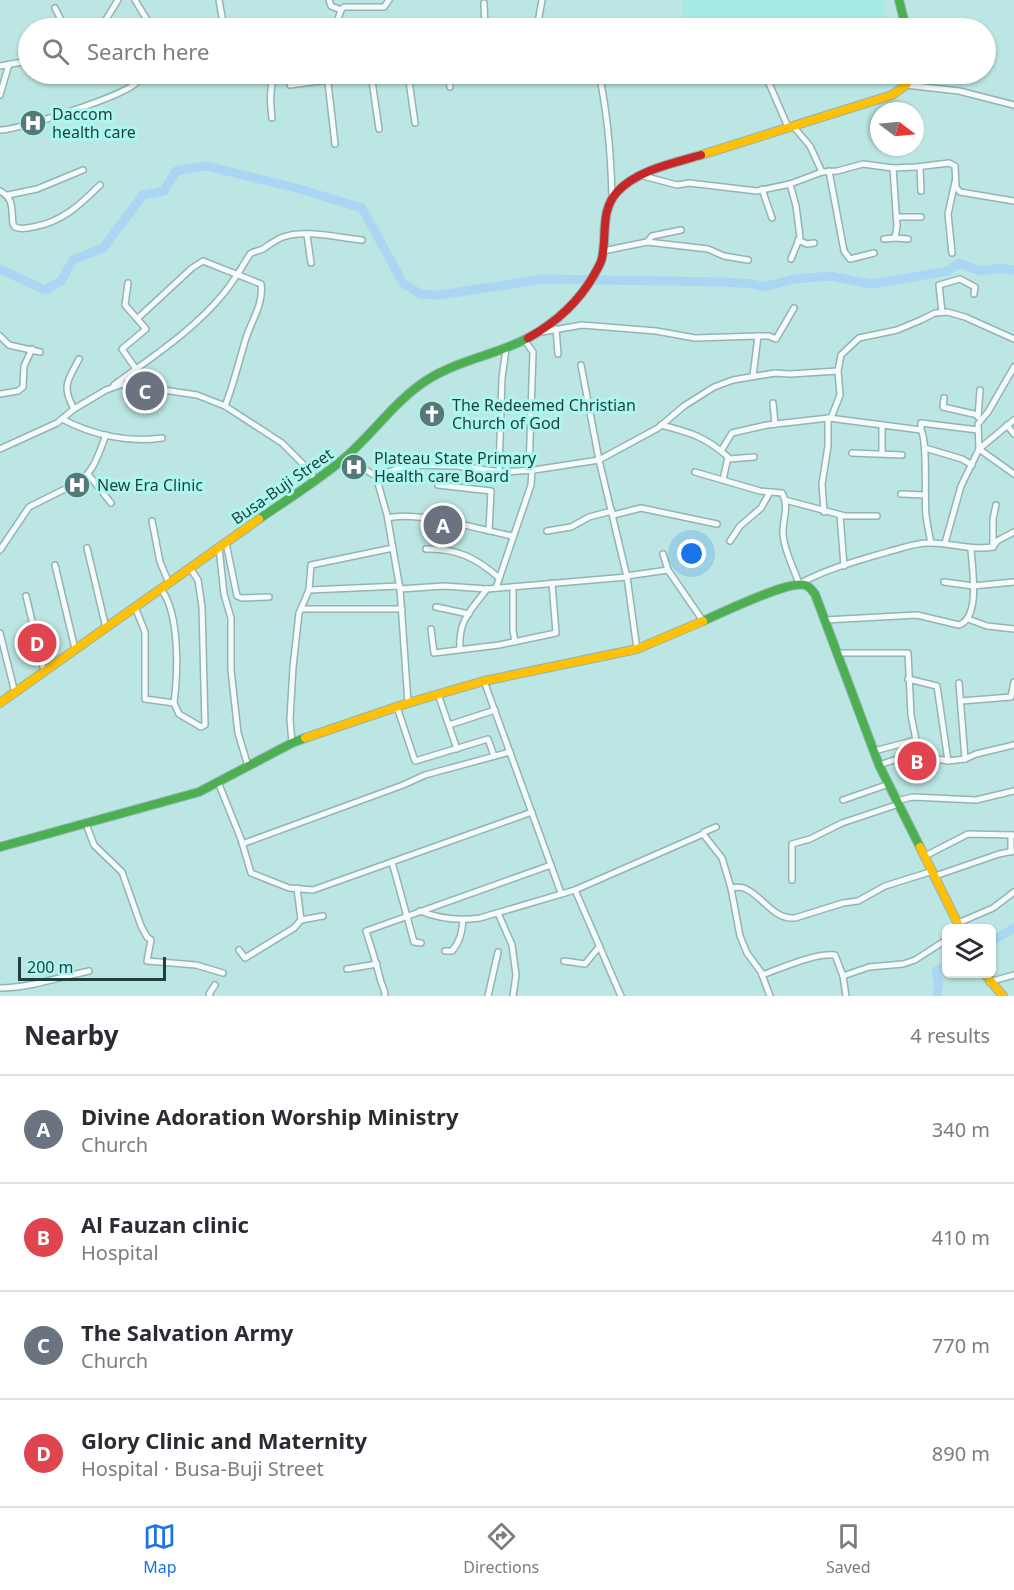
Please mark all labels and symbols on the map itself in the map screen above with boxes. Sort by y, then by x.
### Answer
north arrow [870,102,924,156]
place label: Daccom health care [52,103,136,143]
hospital icon: Daccom health care [18,108,48,138]
pin: C [126,368,164,414]
place label: The Redeemed Christian Church of God [452,394,636,434]
church icon: The Redeemed Christian Church of God [417,399,447,429]
street label: Busa-Buji Street [227,443,337,529]
place label: Plateau State Primary Health care Board [374,447,537,487]
hospital icon: Plateau State Primary Health care Board [339,452,369,482]
hospital icon: New Era Clinic [62,470,92,500]
place label: New Era Clinic [97,474,203,496]
pin: A [424,502,462,548]
your location [677,539,706,568]
pin: D [18,620,57,666]
pin: B [898,738,936,783]
scale bar [18,954,166,982]

